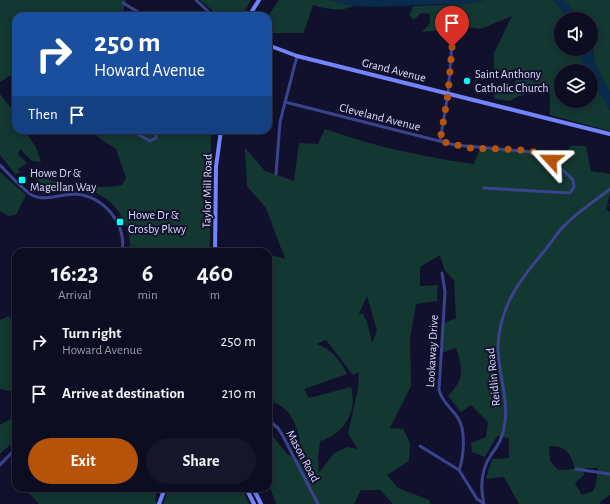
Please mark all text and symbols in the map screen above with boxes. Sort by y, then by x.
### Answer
pin [435,6,469,47]
icon: arrive [441,12,463,34]
map controls [554,12,598,108]
button: sound [554,12,598,56]
icon: right [28,28,80,80]
text: 250 m [94,29,161,57]
street label: Grand Avenue [361,56,427,84]
text: Howard Avenue [94,62,205,80]
button: layers [554,64,598,108]
place label: Saint Anthony Catholic Church [475,68,548,94]
marker: Saint Anthony Catholic Church [462,76,472,86]
street label: Cleveland Avenue [338,101,422,133]
icon: arrive [66,104,88,126]
text: Then [28,107,58,122]
position arrow [530,139,572,181]
street label: Taylor Mill Road [200,154,215,228]
place label: Howe Dr & Magellan Way [30,167,96,194]
marker: Howe Dr & Magellan Way [17,175,27,185]
place label: Howe Dr & Crosby Pkwy [128,209,186,236]
marker: Howe Dr & Crosby Pkwy [115,217,125,227]
text: 16:23 [51,262,98,286]
text: 6 [142,262,153,286]
text: 460 [197,262,233,286]
text: Arrival [58,289,91,302]
text: min [137,289,158,302]
text: m [210,289,220,302]
street label: Lookaway Drive [424,314,441,388]
text: Turn right [62,326,121,341]
icon: right [28,331,50,353]
text: 250 m [221,334,256,349]
text: Howard Avenue [62,344,142,357]
street label: Reidlin Road [484,347,502,407]
icon: arrive [28,383,50,405]
text: Arrive at destination [62,386,185,401]
text: 210 m [222,386,256,401]
street label: Mason Road [284,428,322,484]
button: Exit [28,438,138,484]
button: Share [146,438,256,484]

